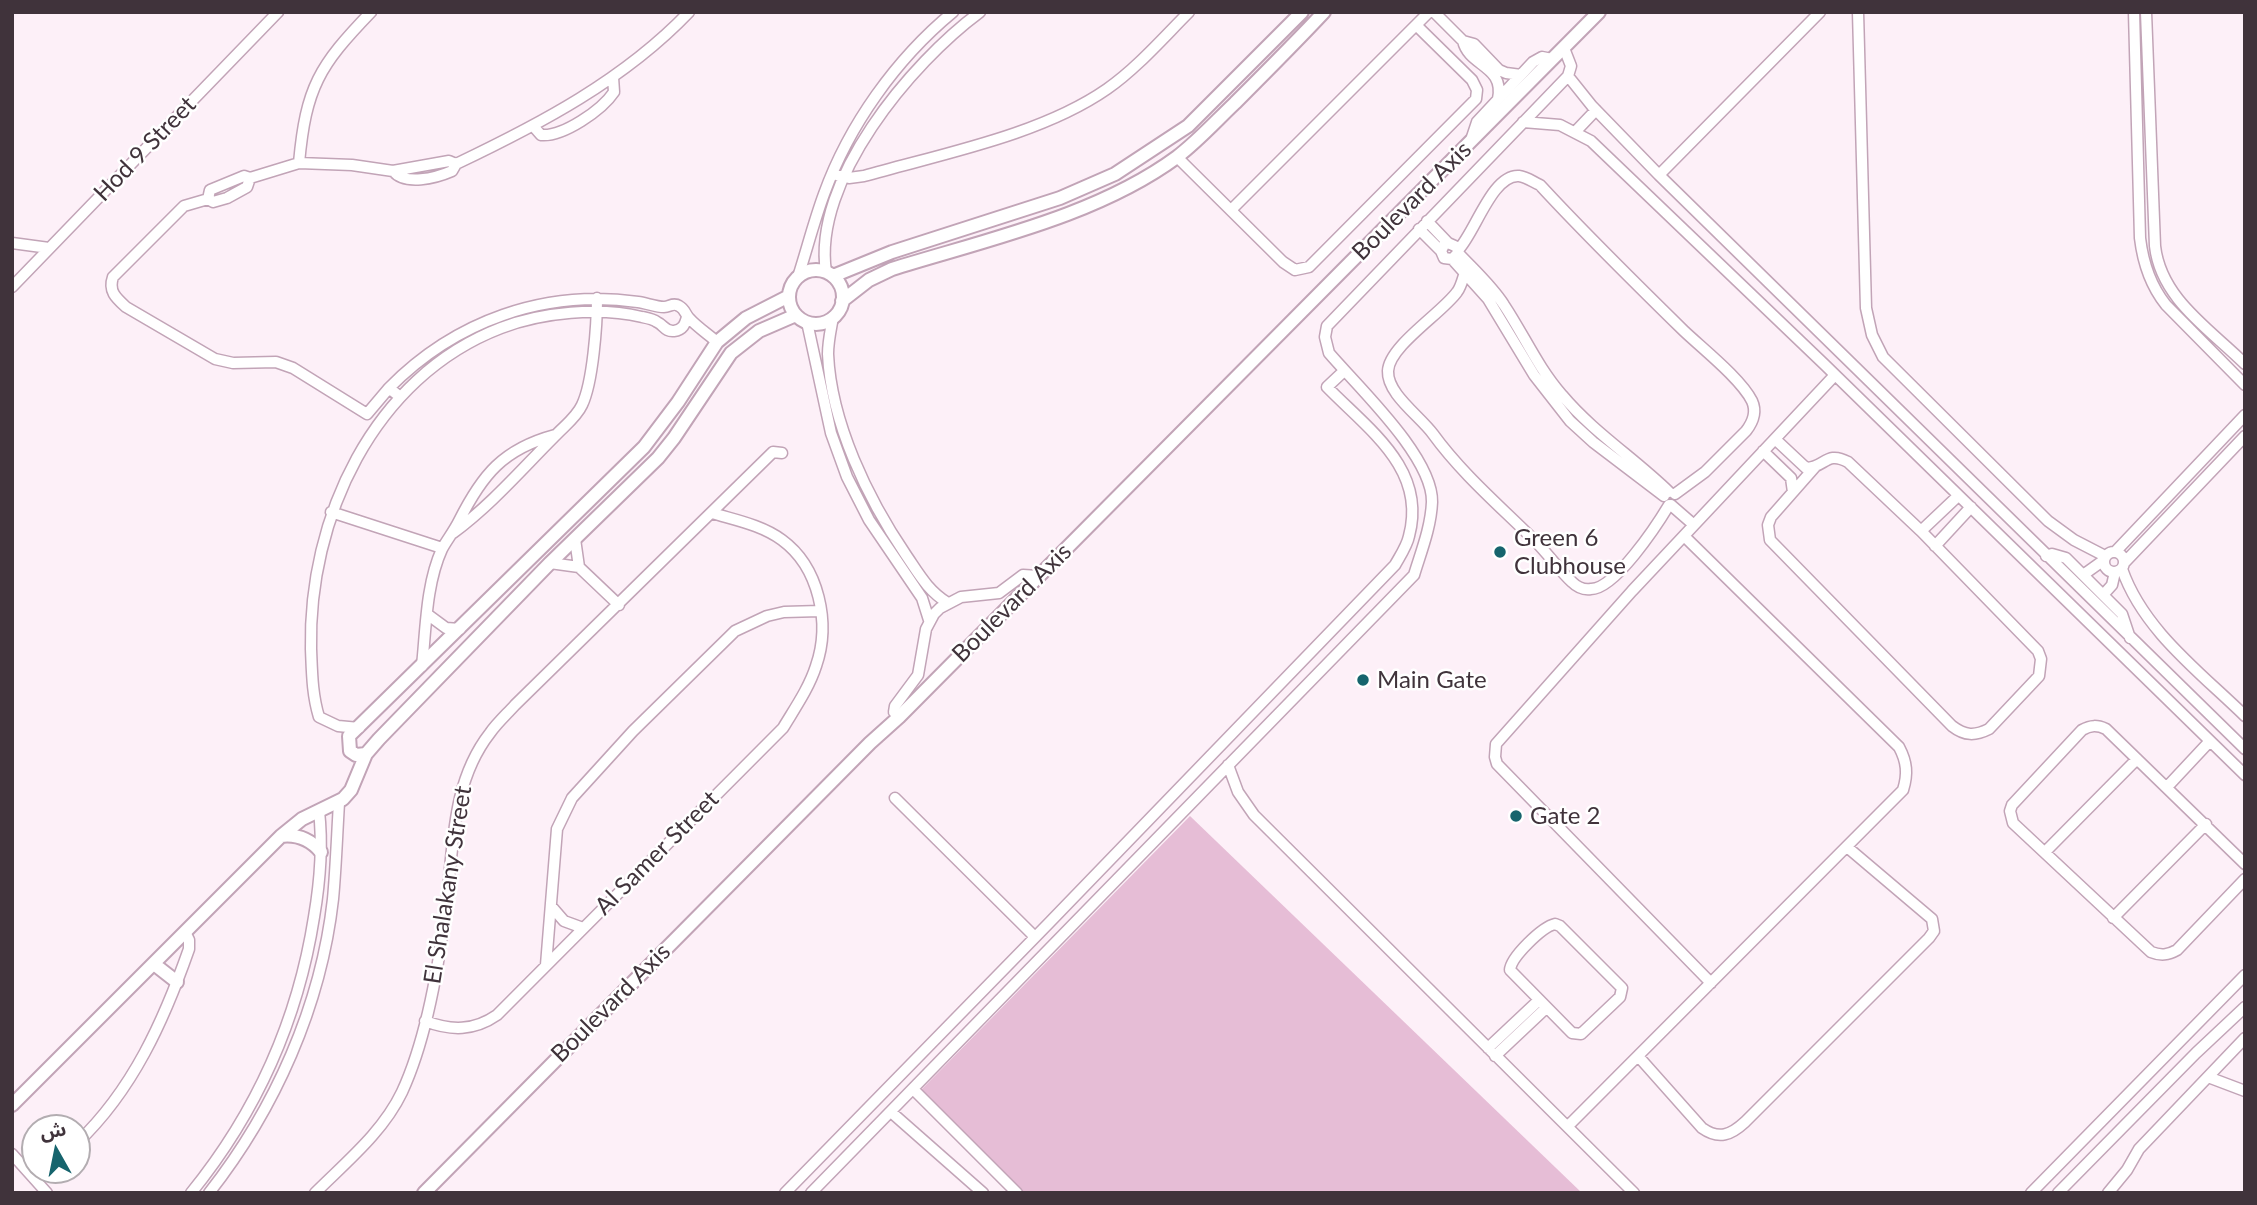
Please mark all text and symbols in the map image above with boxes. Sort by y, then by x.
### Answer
street label: Hod 9 Street [88,91,202,207]
street label: Boulevard Axis [1346,135,1478,267]
place label: Green 6 Clubhouse [1514,524,1626,580]
street label: Boulevard Axis [946,537,1078,669]
marker: Green 6 Clubhouse [1492,544,1508,560]
place label: Main Gate [1377,666,1487,694]
marker: Main Gate [1355,672,1371,688]
street label: El Shalakany Street [418,784,478,986]
street label: Al Samer Street [589,785,725,921]
place label: Gate 2 [1530,802,1601,830]
marker: Gate 2 [1508,808,1524,824]
street label: Boulevard Axis [545,937,677,1069]
north arrow [21,1114,91,1184]
text: ش [38,1116,68,1143]

